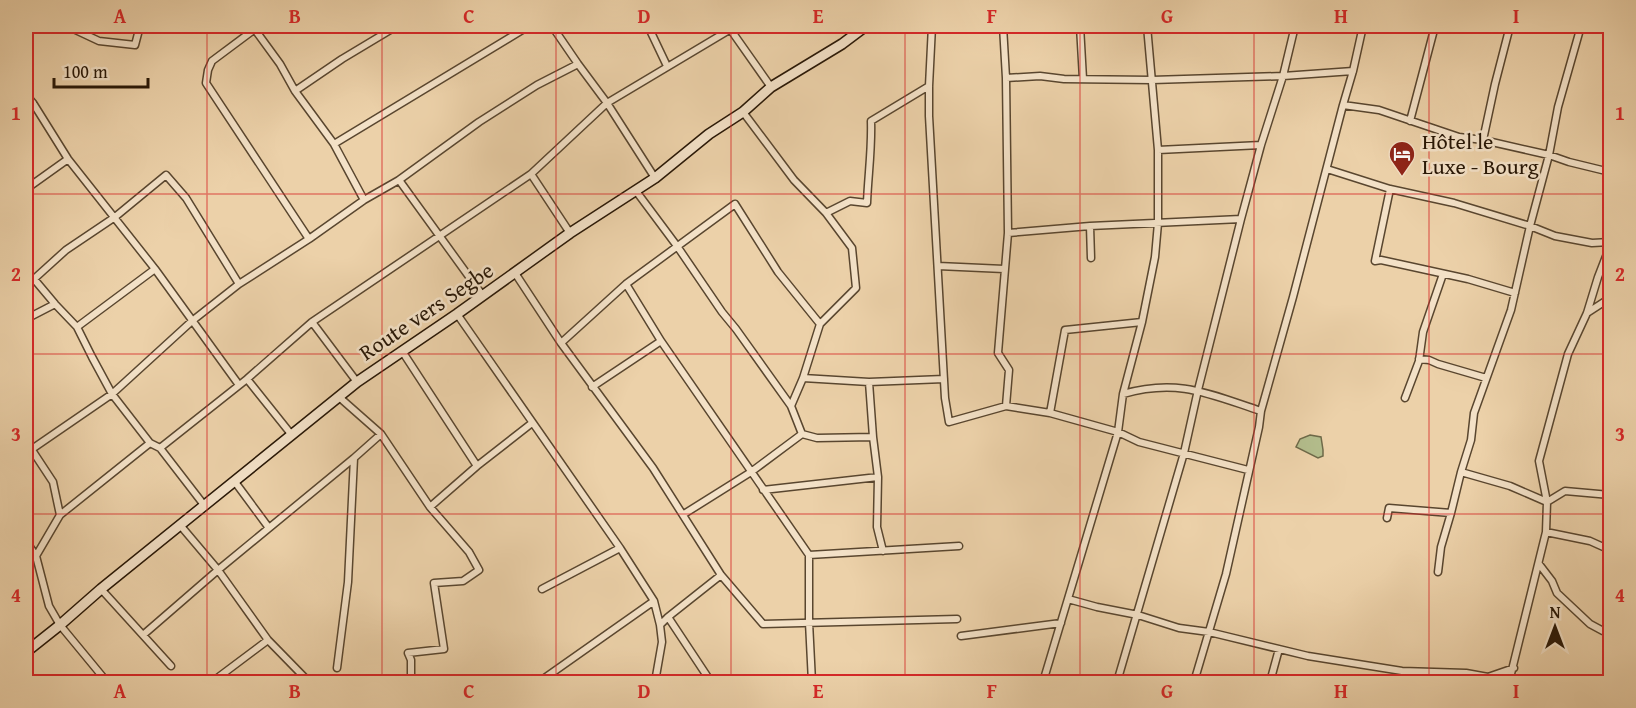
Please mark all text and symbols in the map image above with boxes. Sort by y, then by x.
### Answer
text: A [114,1,127,30]
text: B [289,1,301,30]
text: C [463,1,475,30]
text: D [637,1,651,30]
text: E [813,1,824,30]
text: F [987,1,997,30]
text: G [1161,1,1173,30]
text: H [1334,1,1348,30]
text: I [1513,1,1519,30]
scale bar [54,51,148,89]
text: 100 m [63,58,108,85]
text: 1 [11,98,21,127]
text: 1 [1615,98,1625,127]
place label: Hôtel le Luxe - Bourg [1422,125,1539,182]
hotel icon: Hôtel le Luxe - Bourg [1387,139,1417,177]
street label: Route vers Segbe [352,254,500,368]
text: 2 [11,259,21,288]
text: 2 [1615,259,1625,288]
text: 3 [11,419,21,448]
text: 3 [1615,419,1625,448]
text: 4 [11,580,21,609]
text: 4 [1615,580,1625,609]
north arrow [1525,597,1585,657]
text: N [1550,600,1561,624]
text: A [114,676,127,705]
text: B [289,676,301,705]
text: C [463,676,475,705]
text: D [637,676,651,705]
text: E [813,676,824,705]
text: F [987,676,997,705]
text: G [1161,676,1173,705]
text: H [1334,676,1348,705]
text: I [1513,676,1519,705]

